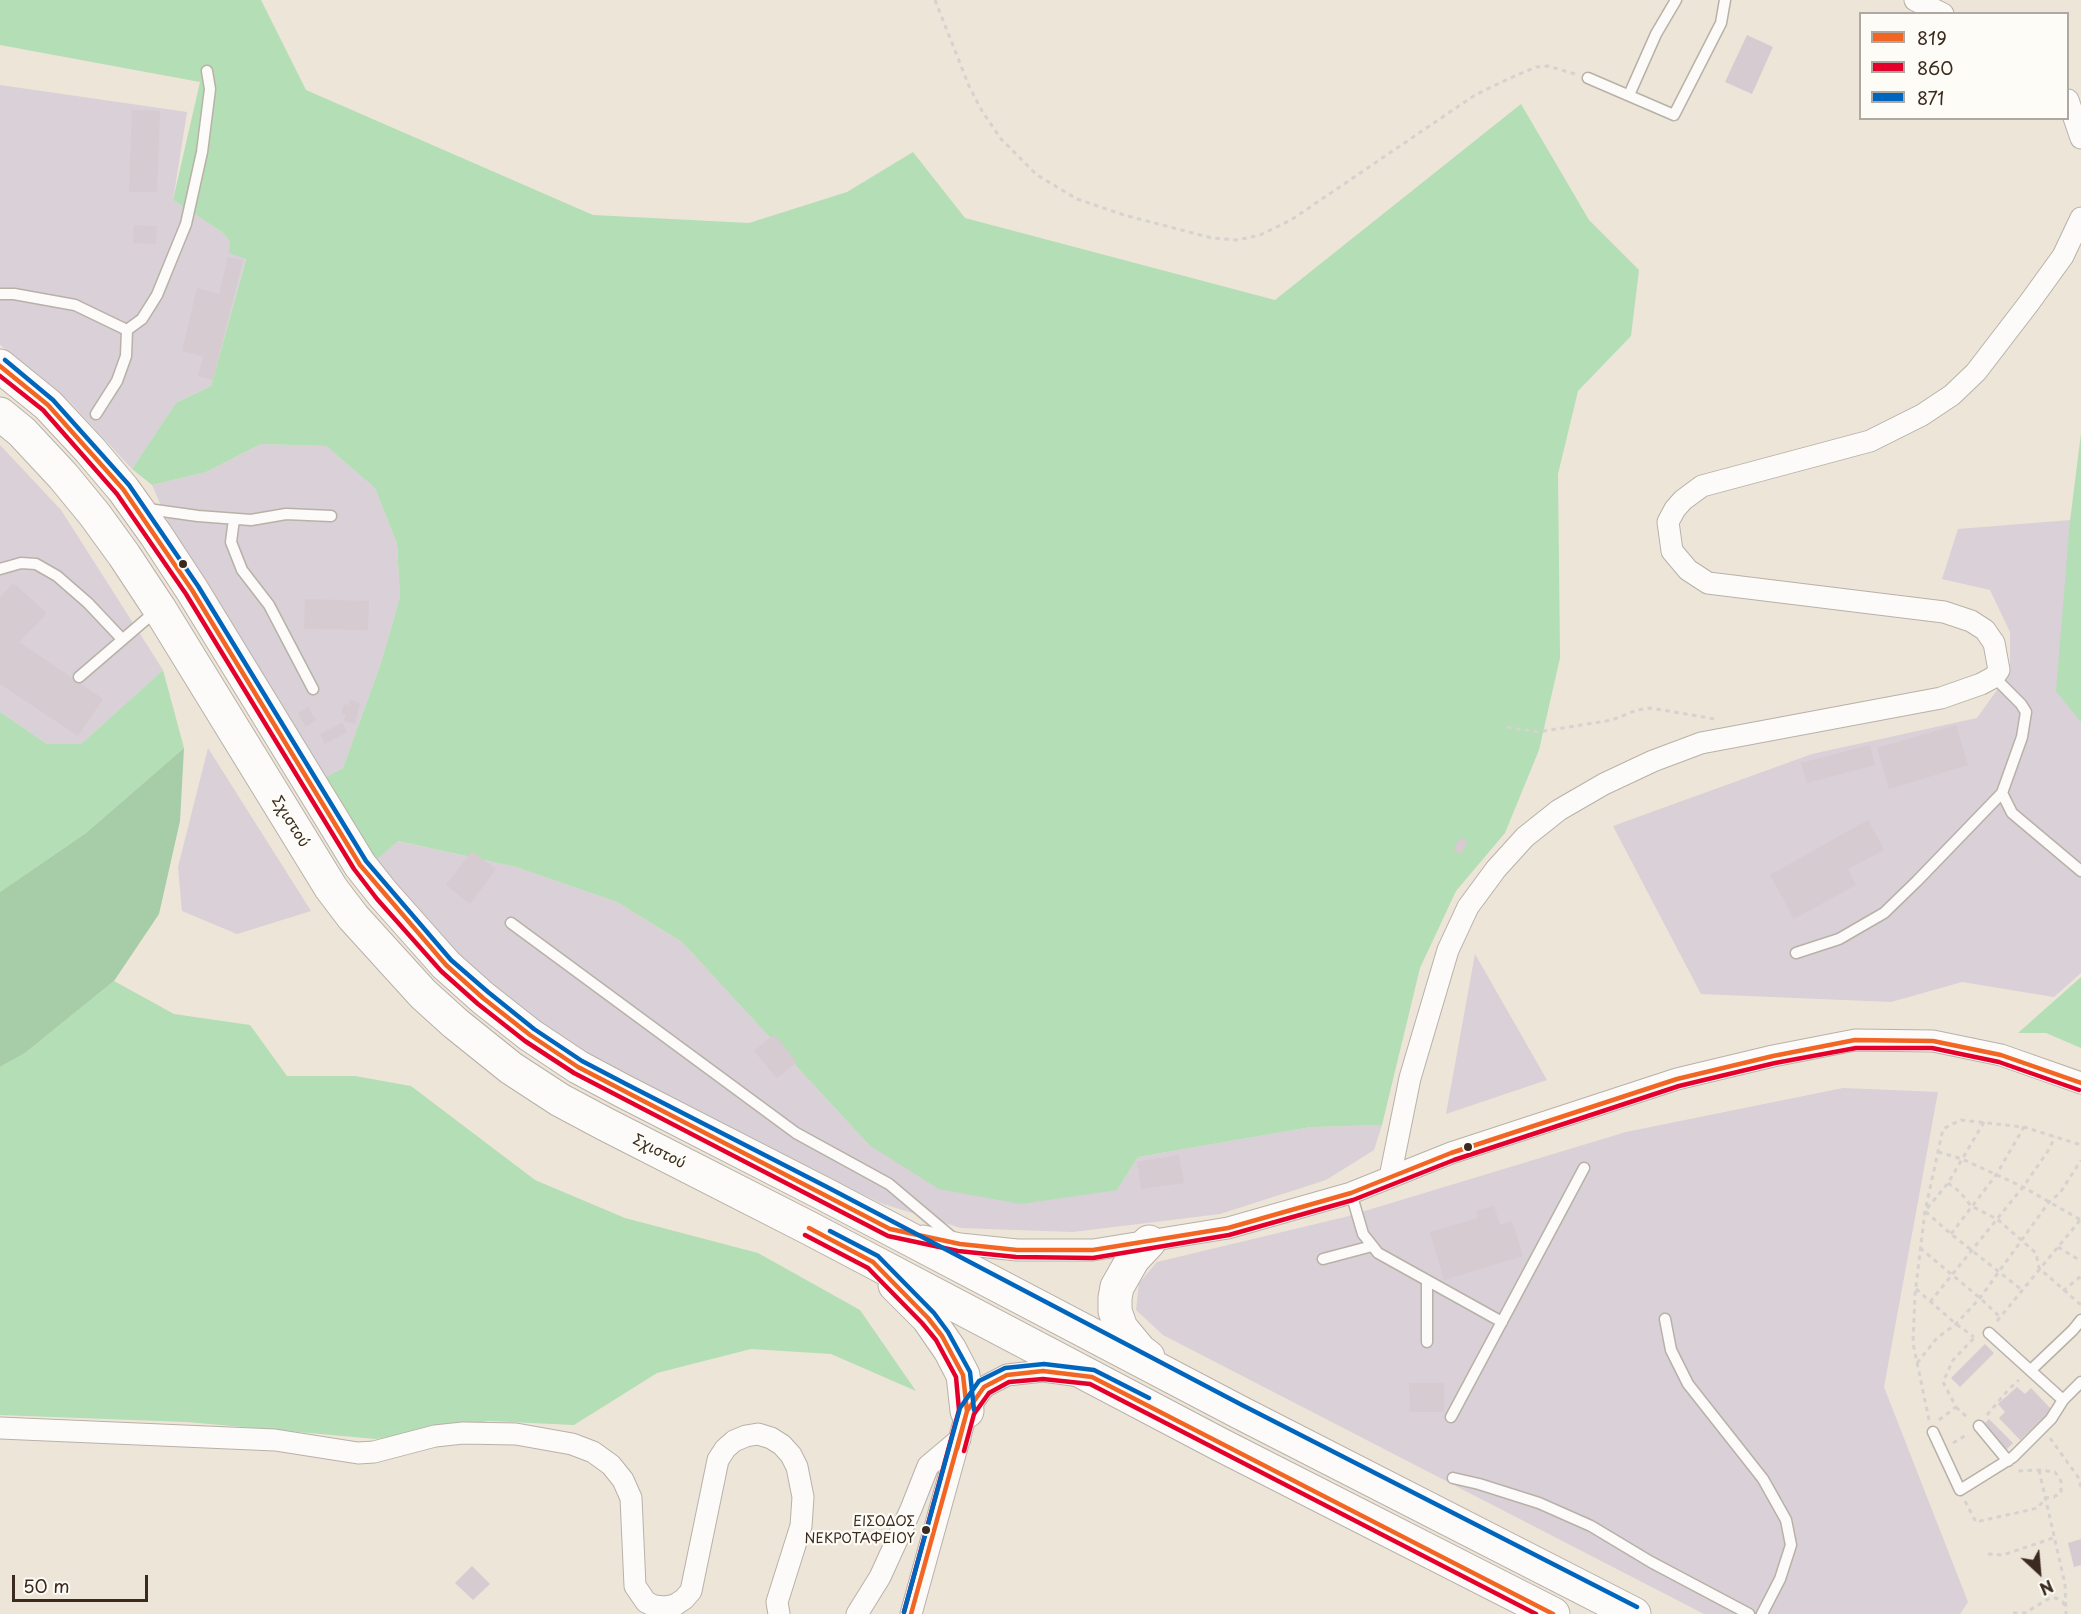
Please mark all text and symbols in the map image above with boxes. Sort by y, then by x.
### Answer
legend [1859,12,2069,120]
text: 819 [1917,24,1947,51]
text: 860 [1917,54,1954,81]
text: 871 [1917,84,1944,111]
unlabelled marker [177,558,189,570]
street label: Σχιστού [267,793,313,851]
street label: Σχιστού [630,1131,688,1173]
unlabelled marker [1462,1141,1474,1153]
place label: ΕΙΣΟΔΟΣ ΝΕΚΡΟΤΑΦΕΙΟΥ [805,1514,915,1546]
marker: ΕΙΣΟΔΟΣ ΝΕΚΡΟΤΑΦΕΙΟΥ [920,1524,932,1536]
north arrow [2009,1542,2069,1602]
scale bar [15,1563,152,1601]
text: 50 m [23,1572,70,1599]
text: N [2036,1575,2058,1602]

